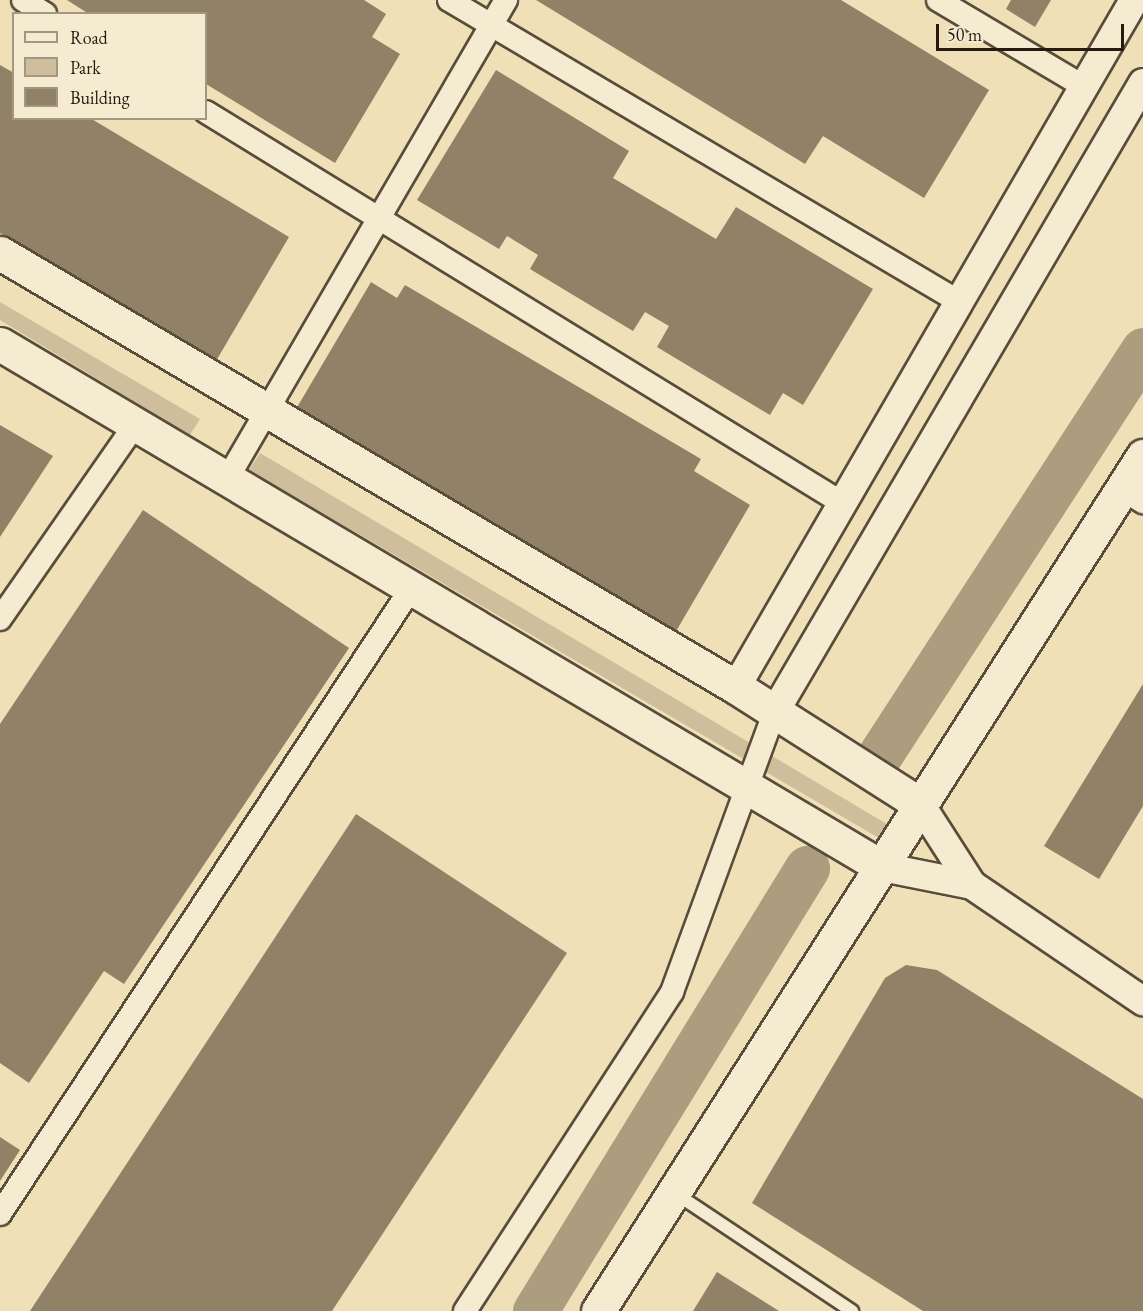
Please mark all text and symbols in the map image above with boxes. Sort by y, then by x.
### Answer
legend [12,12,207,120]
scale bar [939,12,1126,50]
text: 50 m [947,23,982,46]
text: Road [70,26,108,49]
text: Park [70,56,101,79]
text: Building [70,86,130,109]

